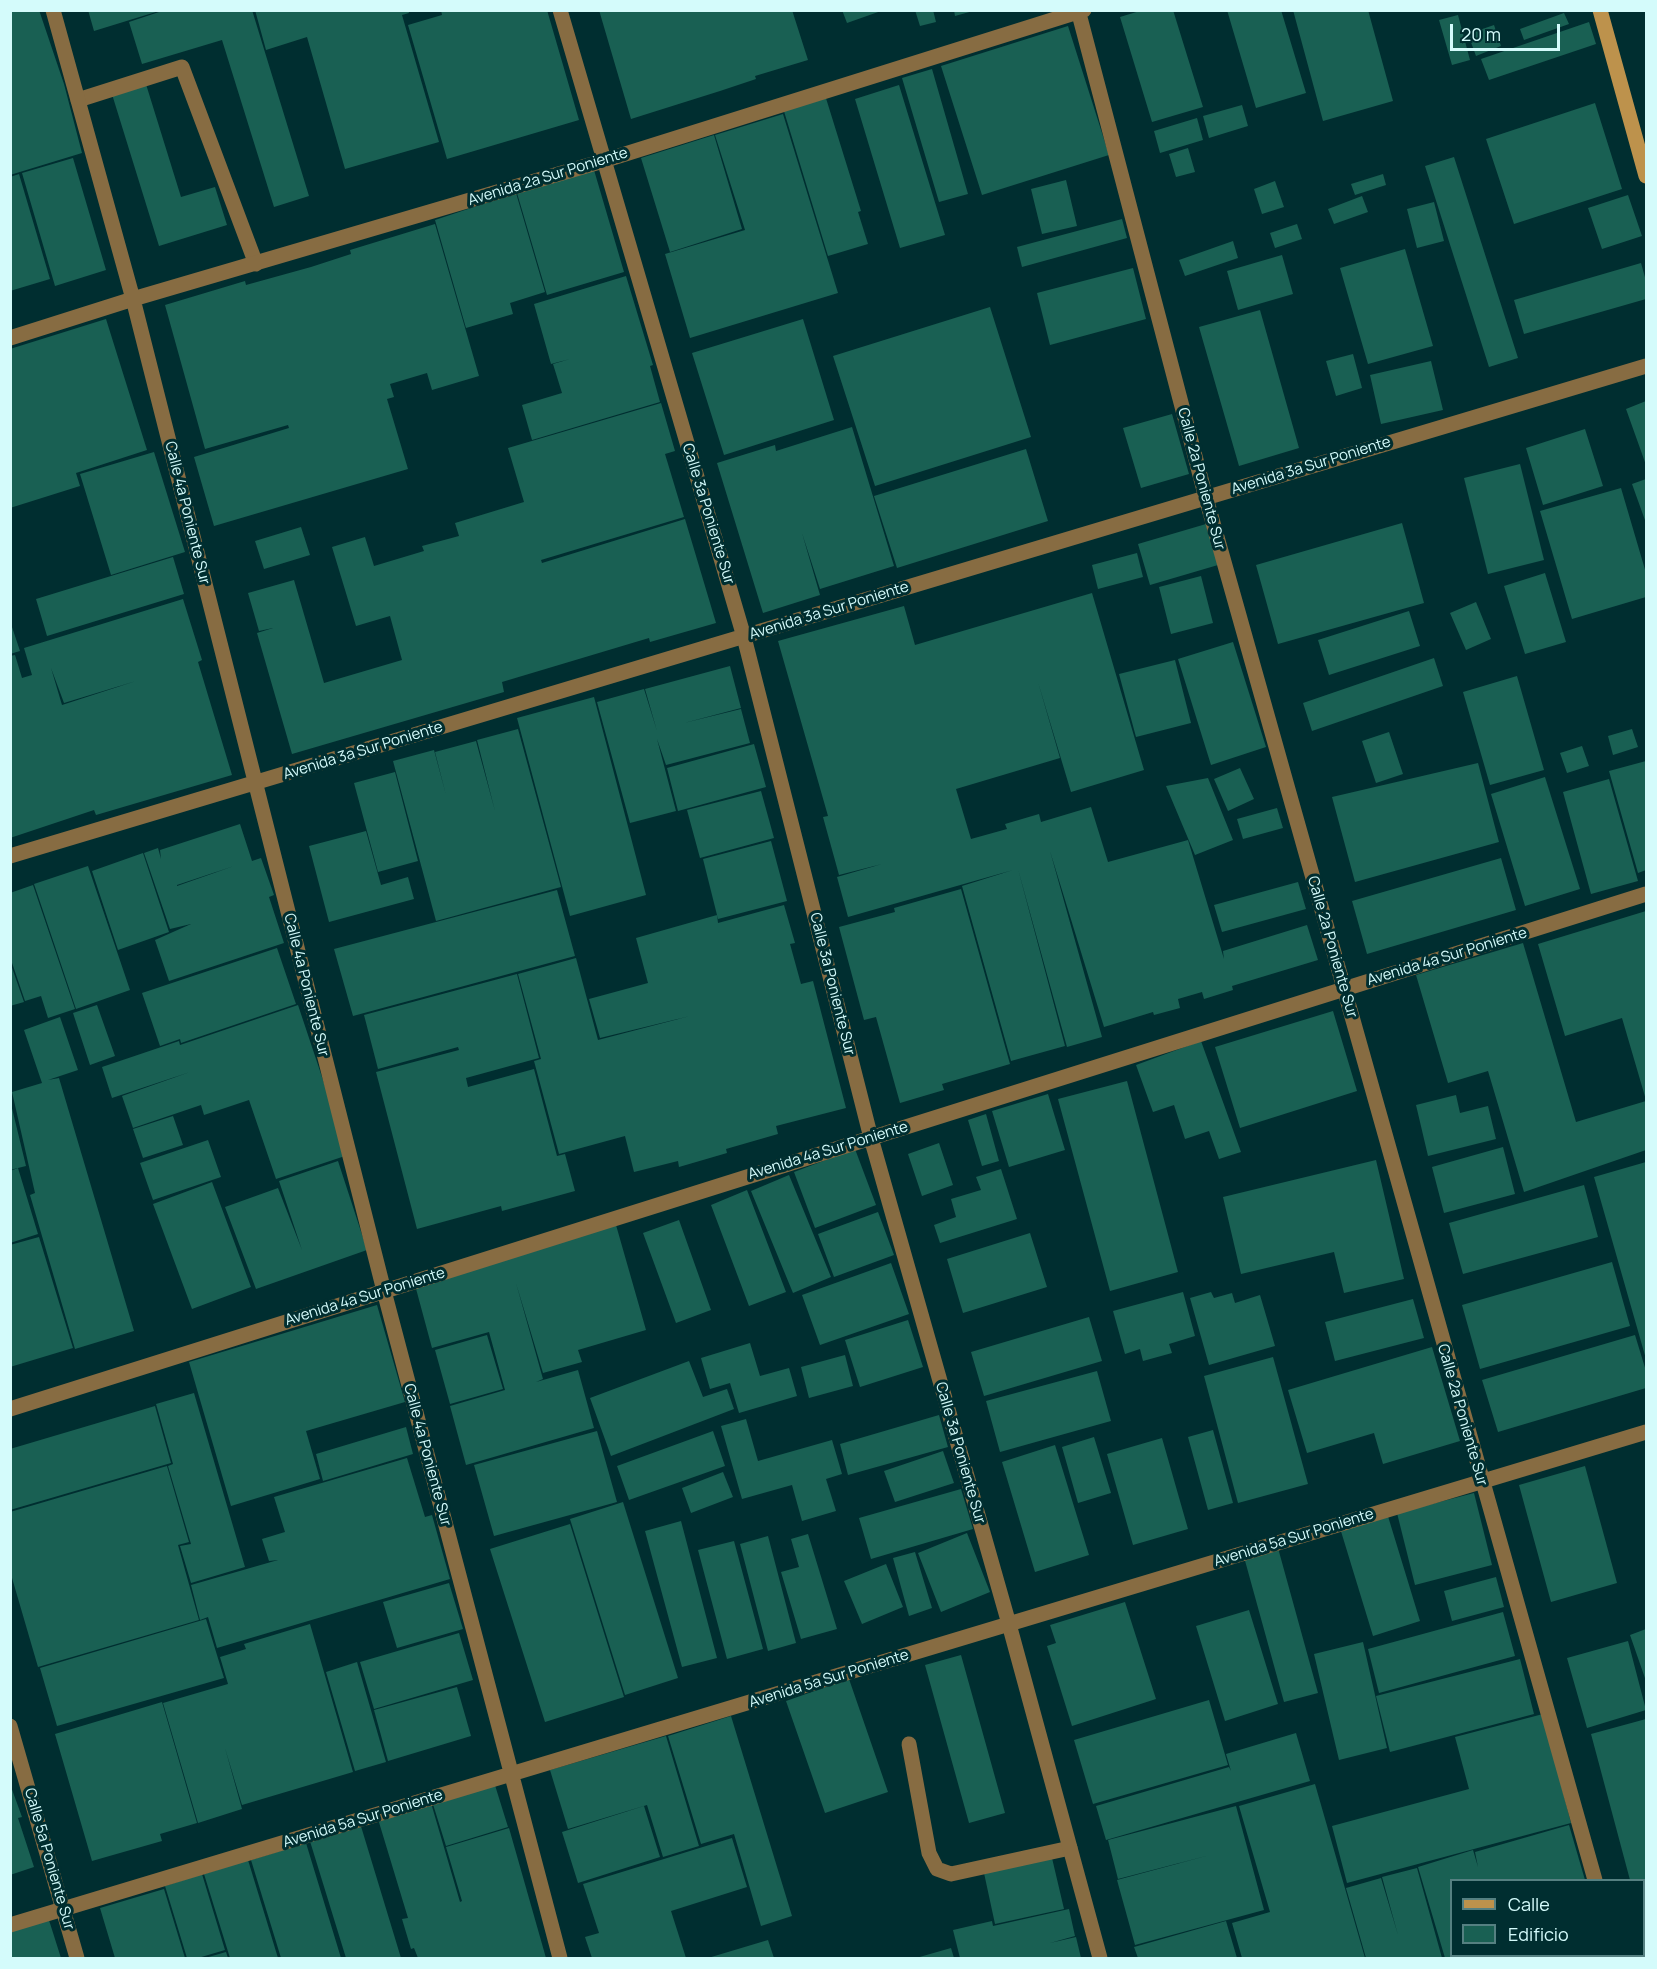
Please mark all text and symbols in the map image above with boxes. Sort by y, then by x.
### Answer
scale bar [1453,12,1562,50]
text: 20 m [1461,22,1501,46]
street label: Avenida 2a Sur Poniente [466,144,630,210]
street label: Calle 2a Poniente Sur [1173,406,1229,552]
street label: Avenida 3a Sur Poniente [1229,433,1393,499]
street label: Calle 4a Poniente Sur [161,440,213,586]
street label: Calle 3a Poniente Sur [678,441,738,587]
street label: Avenida 3a Sur Poniente [747,578,911,644]
street label: Avenida 3a Sur Poniente [281,718,445,784]
street label: Calle 2a Poniente Sur [1303,874,1361,1020]
street label: Calle 3a Poniente Sur [806,911,858,1057]
street label: Calle 4a Poniente Sur [280,912,332,1058]
street label: Avenida 4a Sur Poniente [1365,924,1529,990]
street label: Avenida 4a Sur Poniente [746,1118,910,1184]
street label: Avenida 4a Sur Poniente [283,1264,447,1330]
street label: Calle 2a Poniente Sur [1433,1342,1491,1488]
street label: Calle 3a Poniente Sur [931,1380,989,1526]
street label: Calle 4a Poniente Sur [399,1382,455,1528]
street label: Avenida 5a Sur Poniente [1212,1505,1376,1571]
street label: Avenida 5a Sur Poniente [747,1646,911,1712]
street label: Calle 5a Poniente Sur [20,1786,78,1932]
street label: Avenida 5a Sur Poniente [281,1786,445,1852]
legend [1450,1879,1645,1957]
text: Calle [1508,1892,1550,1916]
text: Edificio [1508,1922,1569,1946]

